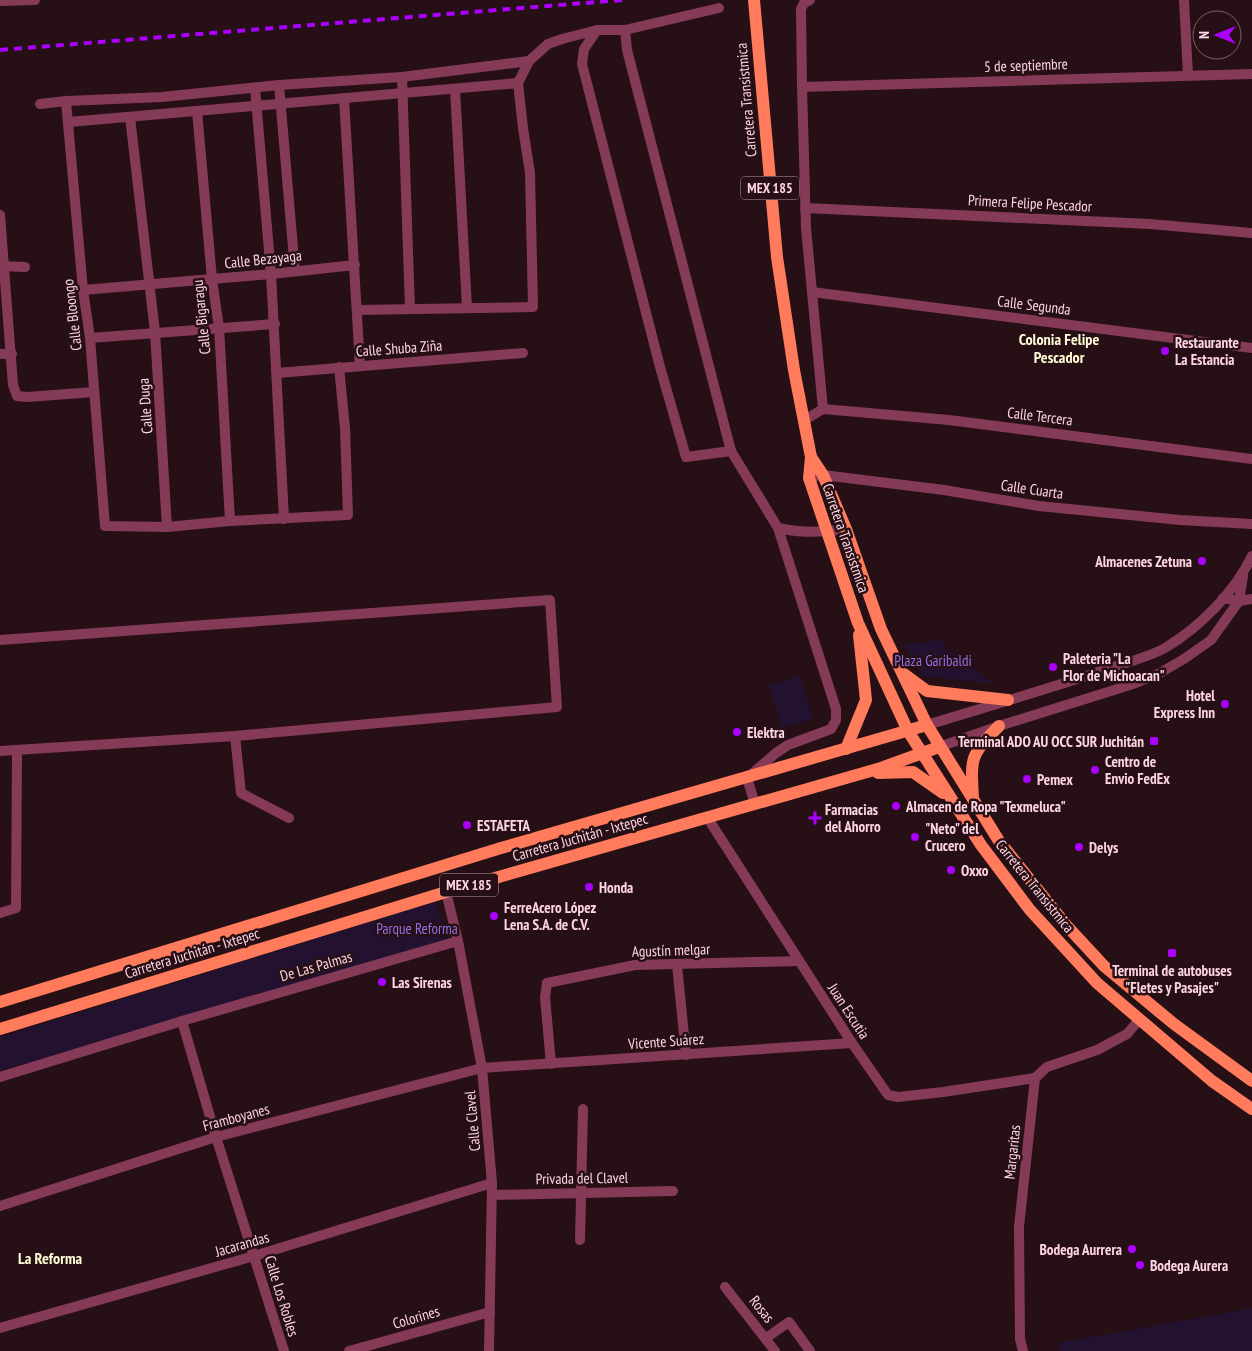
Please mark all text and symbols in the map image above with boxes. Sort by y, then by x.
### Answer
north arrow [1192,10,1242,60]
text: N [1195,31,1213,39]
street label: Carretera Transistmica [732,42,760,158]
street label: 5 de septiembre [984,54,1068,76]
road number: MEX 185 [741,177,799,200]
street label: Primera Felipe Pescador [968,190,1093,216]
street label: Calle Bezayaga [223,245,303,273]
street label: Calle Bloongo [58,278,86,352]
street label: Calle Bigaragu [188,279,214,355]
street label: Calle Segunda [996,291,1072,319]
district label: Colonia Felipe Pescador [1019,329,1099,367]
place label: Restaurante La Estancia [1175,333,1239,369]
street label: Calle Shuba Ziña [355,336,443,360]
marker: Restaurante La Estancia [1159,345,1171,357]
street label: Calle Duga [134,377,156,435]
street label: Calle Tercera [1006,403,1074,429]
street label: Calle Cuarta [1000,475,1064,503]
street label: Carretera Transistmica [818,481,874,595]
place label: Almacenes Zetuna [1094,552,1192,571]
marker: Almacenes Zetuna [1196,555,1208,567]
place label: Paleteria "La Flor de Michoacan" [1063,649,1165,685]
park label: Plaza Garibaldi [894,651,972,670]
marker: Paleteria "La Flor de Michoacan" [1047,661,1059,673]
place label: Hotel Express Inn [1154,686,1215,722]
marker: Hotel Express Inn [1219,698,1231,710]
place label: Elektra [747,723,785,742]
marker: Elektra [731,726,743,738]
place label: Terminal ADO AU OCC SUR Juchitán [958,732,1144,751]
marker: Terminal ADO AU OCC SUR Juchitán [1148,735,1160,747]
place label: Centro de Envio FedEx [1105,752,1170,788]
marker: Centro de Envio FedEx [1089,764,1101,776]
place label: Pemex [1037,770,1073,789]
marker: Pemex [1021,773,1033,785]
place label: Almacen de Ropa "Texmeluca" [905,797,1066,816]
place label: Farmacias del Ahorro [825,800,881,836]
marker: Almacen de Ropa "Texmeluca" [890,800,902,812]
street label: Carretera Juchitán - Ixtepec [510,808,651,865]
marker: Farmacias del Ahorro [809,812,821,824]
place label: ESTAFETA [477,816,531,835]
marker: ESTAFETA [461,819,473,831]
place label: "Neto" del Crucero [925,819,979,855]
marker: "Neto" del Crucero [909,831,921,843]
street label: Carretera Transistmica [992,836,1078,936]
place label: Delys [1089,838,1118,857]
marker: Delys [1073,841,1085,853]
place label: Oxxo [961,861,989,880]
marker: Oxxo [945,864,957,876]
road number: MEX 185 [440,874,498,896]
place label: Honda [599,878,633,897]
marker: Honda [583,881,595,893]
place label: FerreAcero López Lena S.A. de C.V. [504,898,597,934]
marker: FerreAcero López Lena S.A. de C.V. [488,910,500,922]
park label: Parque Reforma [376,919,458,938]
street label: Carretera Juchitán - Ixtepec [122,923,262,983]
street label: Agustín melgar [632,939,711,961]
street label: De Las Palmas [278,947,354,985]
marker: Terminal de autobuses "Fletes y Pasajes" [1166,947,1178,959]
place label: Terminal de autobuses "Fletes y Pasajes" [1112,961,1232,997]
place label: Las Sirenas [392,973,452,992]
marker: Las Sirenas [376,976,388,988]
street label: Juan Escutia [823,979,874,1042]
street label: Vicente Suárez [626,1029,705,1053]
street label: Calle Clavel [460,1089,484,1152]
street label: Framboyanes [201,1099,271,1135]
street label: Margaritas [1000,1124,1024,1180]
street label: Privada del Clavel [536,1168,629,1188]
street label: Jacarandas [212,1227,271,1261]
place label: Bodega Aurrera [1039,1240,1122,1259]
marker: Bodega Aurrera [1126,1243,1138,1255]
district label: La Reforma [18,1248,82,1268]
street label: Calle Los Robles [261,1253,303,1339]
place label: Bodega Aurera [1150,1256,1228,1275]
marker: Bodega Aurera [1134,1259,1146,1271]
street label: Rosas [745,1292,779,1326]
street label: Colorines [390,1301,442,1333]

